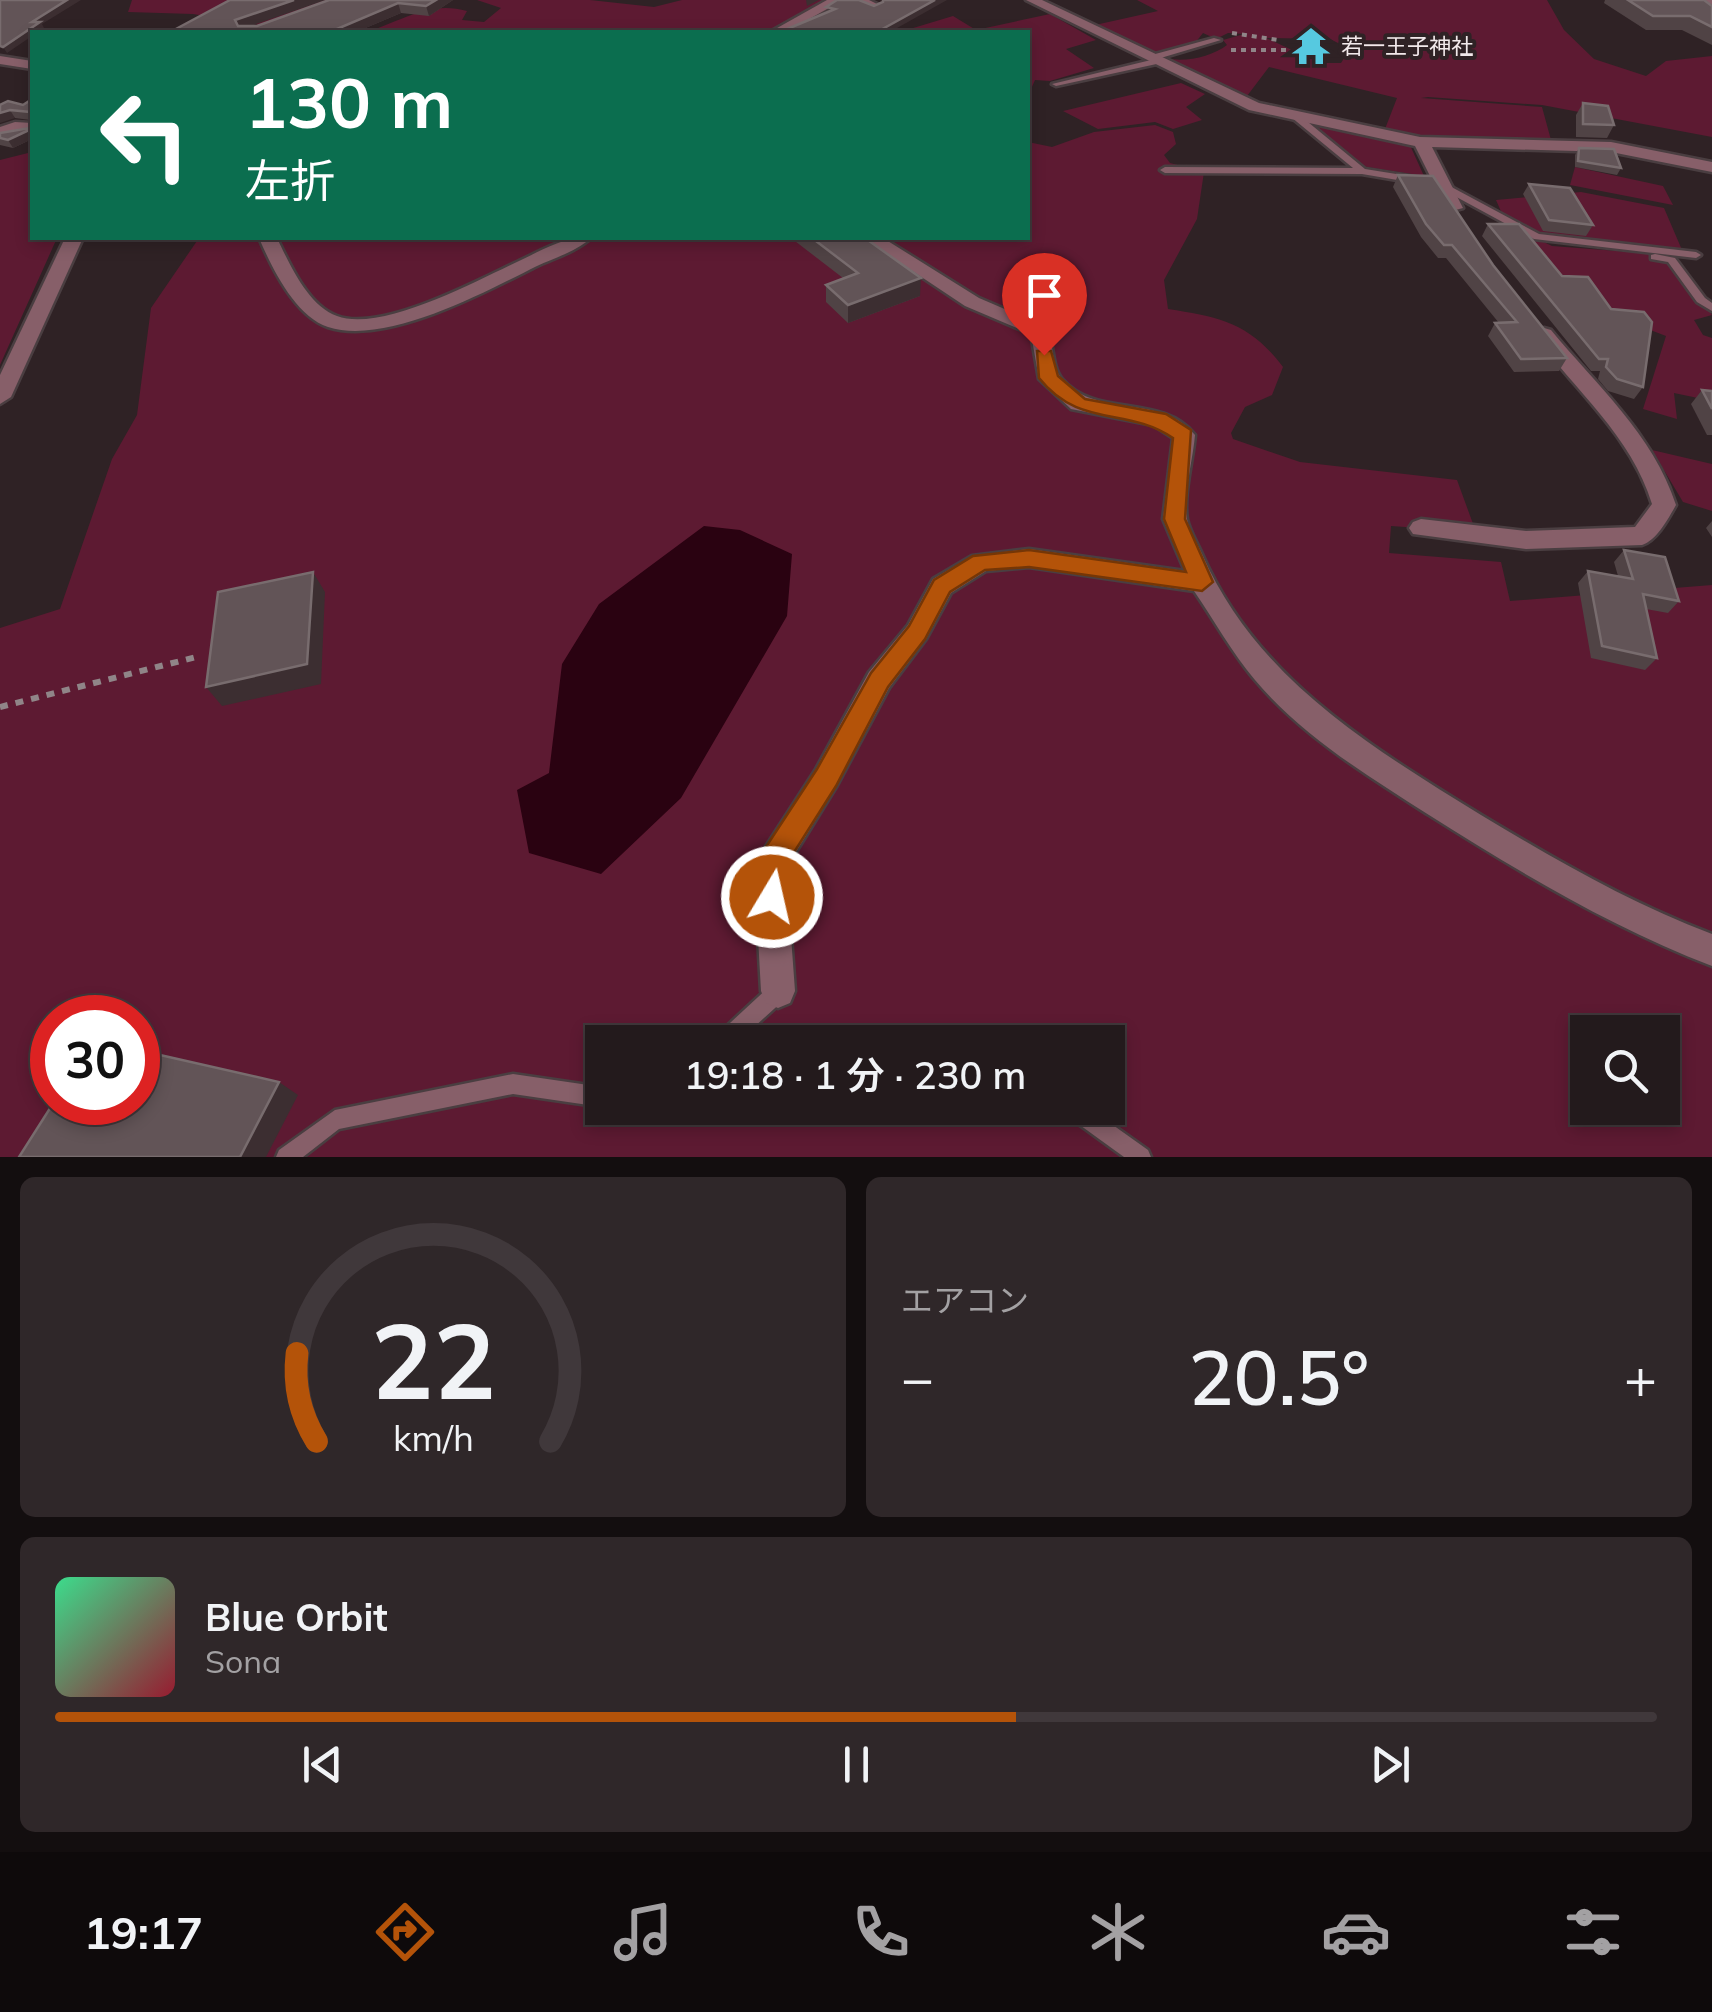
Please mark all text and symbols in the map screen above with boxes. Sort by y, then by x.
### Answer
temple icon: 若一王子神社 [1290,25,1332,67]
place label: 若一王子神社 [1341,32,1473,60]
text: 130 m [245,58,453,146]
icon: left [80,70,210,200]
text: 左折 [245,152,335,208]
pin [1002,253,1087,356]
icon: arrive [1017,268,1072,323]
position arrow [720,845,824,949]
speed limit sign: 30 [30,995,160,1125]
map controls [1570,1015,1680,1125]
button: search [1570,1015,1680,1125]
text: 19:18 · 1 分 · 230 m [684,1051,1026,1099]
text: エアコン [901,1280,1029,1320]
text: 22 [371,1294,495,1425]
text: 20.5° [1189,1330,1369,1424]
text: − [901,1343,934,1412]
text: + [1624,1343,1657,1412]
text: km/h [393,1415,473,1460]
text: Blue Orbit [205,1593,388,1641]
text: Sona [205,1641,281,1681]
icon: previous [295,1737,350,1792]
icon: pause [829,1737,884,1792]
icon: next [1363,1737,1418,1792]
icon: directions [370,1897,440,1967]
icon: music [608,1897,678,1967]
icon: phone [846,1897,916,1967]
icon: climate [1083,1897,1153,1967]
icon: car [1321,1897,1391,1967]
icon: filters [1558,1897,1628,1967]
text: 19:17 [84,1904,203,1960]

